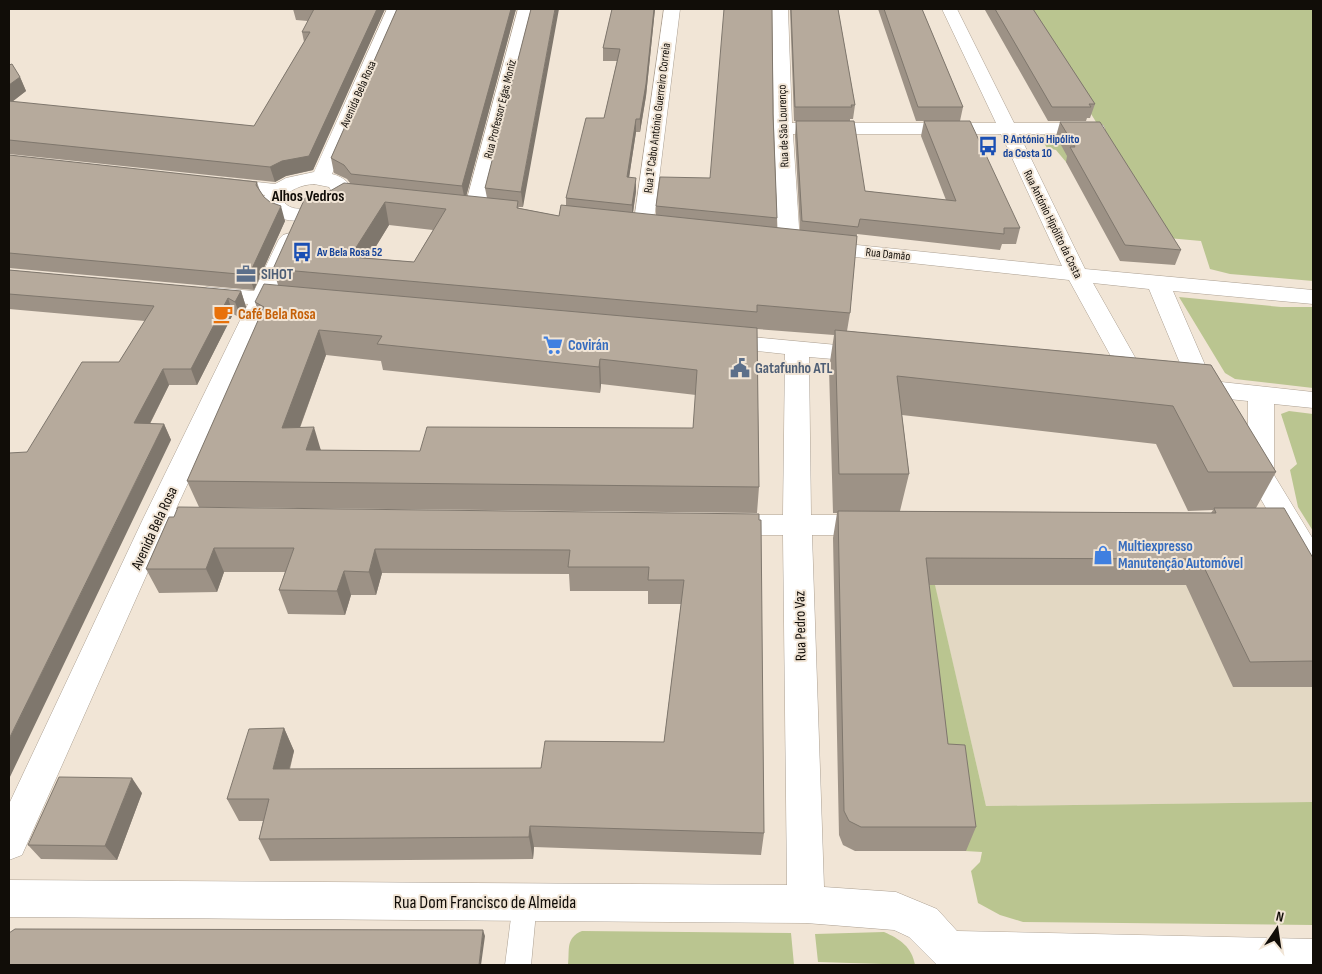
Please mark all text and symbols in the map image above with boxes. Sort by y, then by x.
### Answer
street label: Rua 1º Cabo António Guerreiro Correia [641,42,674,194]
street label: Rua Professor Egas Moniz [481,57,520,160]
street label: Avenida Bela Rosa [337,58,380,131]
street label: Rua de São Lourenço [775,84,792,168]
place label: R António Hipólito da Costa 10 [1003,132,1079,161]
bus stop icon: R António Hipólito da Costa 10 [977,135,999,157]
street label: Rua António Hipólito da Costa [1020,168,1085,281]
district label: Alhos Vedros [271,187,344,206]
bus stop icon: Av Bela Rosa 52 [291,241,313,263]
place label: Av Bela Rosa 52 [316,245,382,260]
street label: Rua Damão [865,245,911,264]
office icon: SIHOT [235,263,257,285]
place label: SIHOT [261,265,294,284]
cafe icon: Café Bela Rosa [212,303,234,325]
place label: Café Bela Rosa [238,305,316,324]
supermarket icon: Covirán [542,334,564,356]
place label: Covirán [568,336,609,355]
public building icon: Gatafunho ATL [729,357,751,379]
place label: Gatafunho ATL [755,359,832,378]
street label: Avenida Bela Rosa [127,484,182,574]
place label: Multiexpresso Manutenção Automóvel [1118,537,1243,573]
shop icon: Multiexpresso Manutenção Automóvel [1092,544,1114,566]
street label: Rua Pedro Vaz [790,590,811,661]
street label: Rua Dom Francisco de Almeida [394,892,576,913]
north arrow [1252,904,1302,954]
text: N [1274,908,1285,926]

